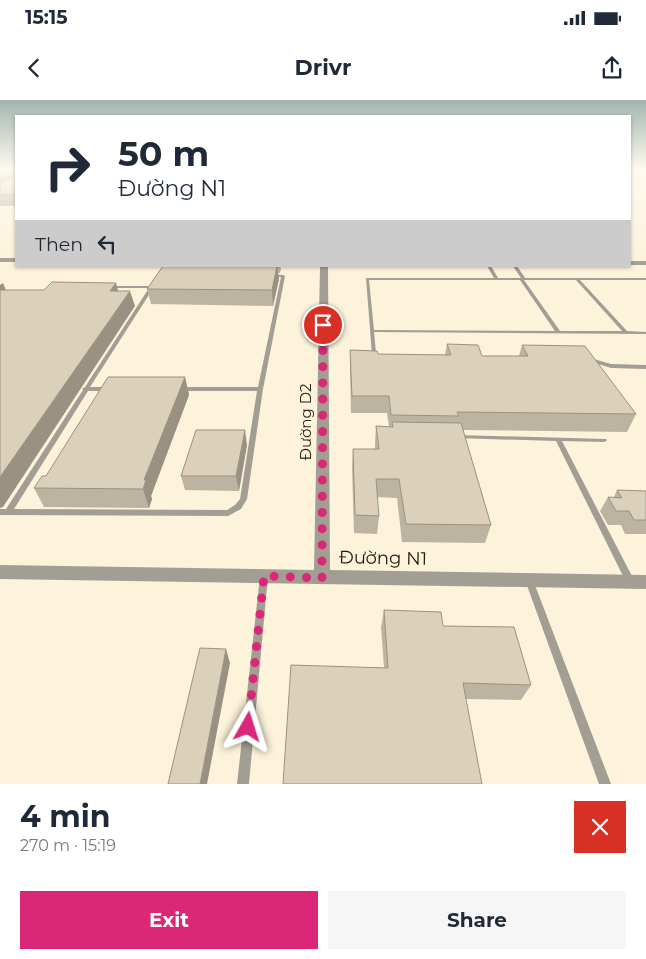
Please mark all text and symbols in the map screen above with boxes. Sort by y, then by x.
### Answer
text: 15:15 [25,6,67,29]
icon: back [20,54,48,82]
text: Drivr [295,54,351,81]
icon: share [598,54,626,82]
text: 50 m [118,132,209,175]
icon: right [35,135,100,200]
text: Đường N1 [118,175,226,202]
icon: left [93,230,121,258]
text: Then [35,233,83,256]
pin [302,304,344,346]
icon: arrive [309,311,337,339]
street label: Đường D2 [296,384,315,460]
street label: Đường N1 [339,546,427,570]
position arrow [221,700,273,752]
text: 4 min [20,798,110,835]
button: close [574,801,626,853]
text: 270 m · 15:19 [20,836,116,855]
button: Exit [20,891,318,949]
button: Share [328,891,626,949]

